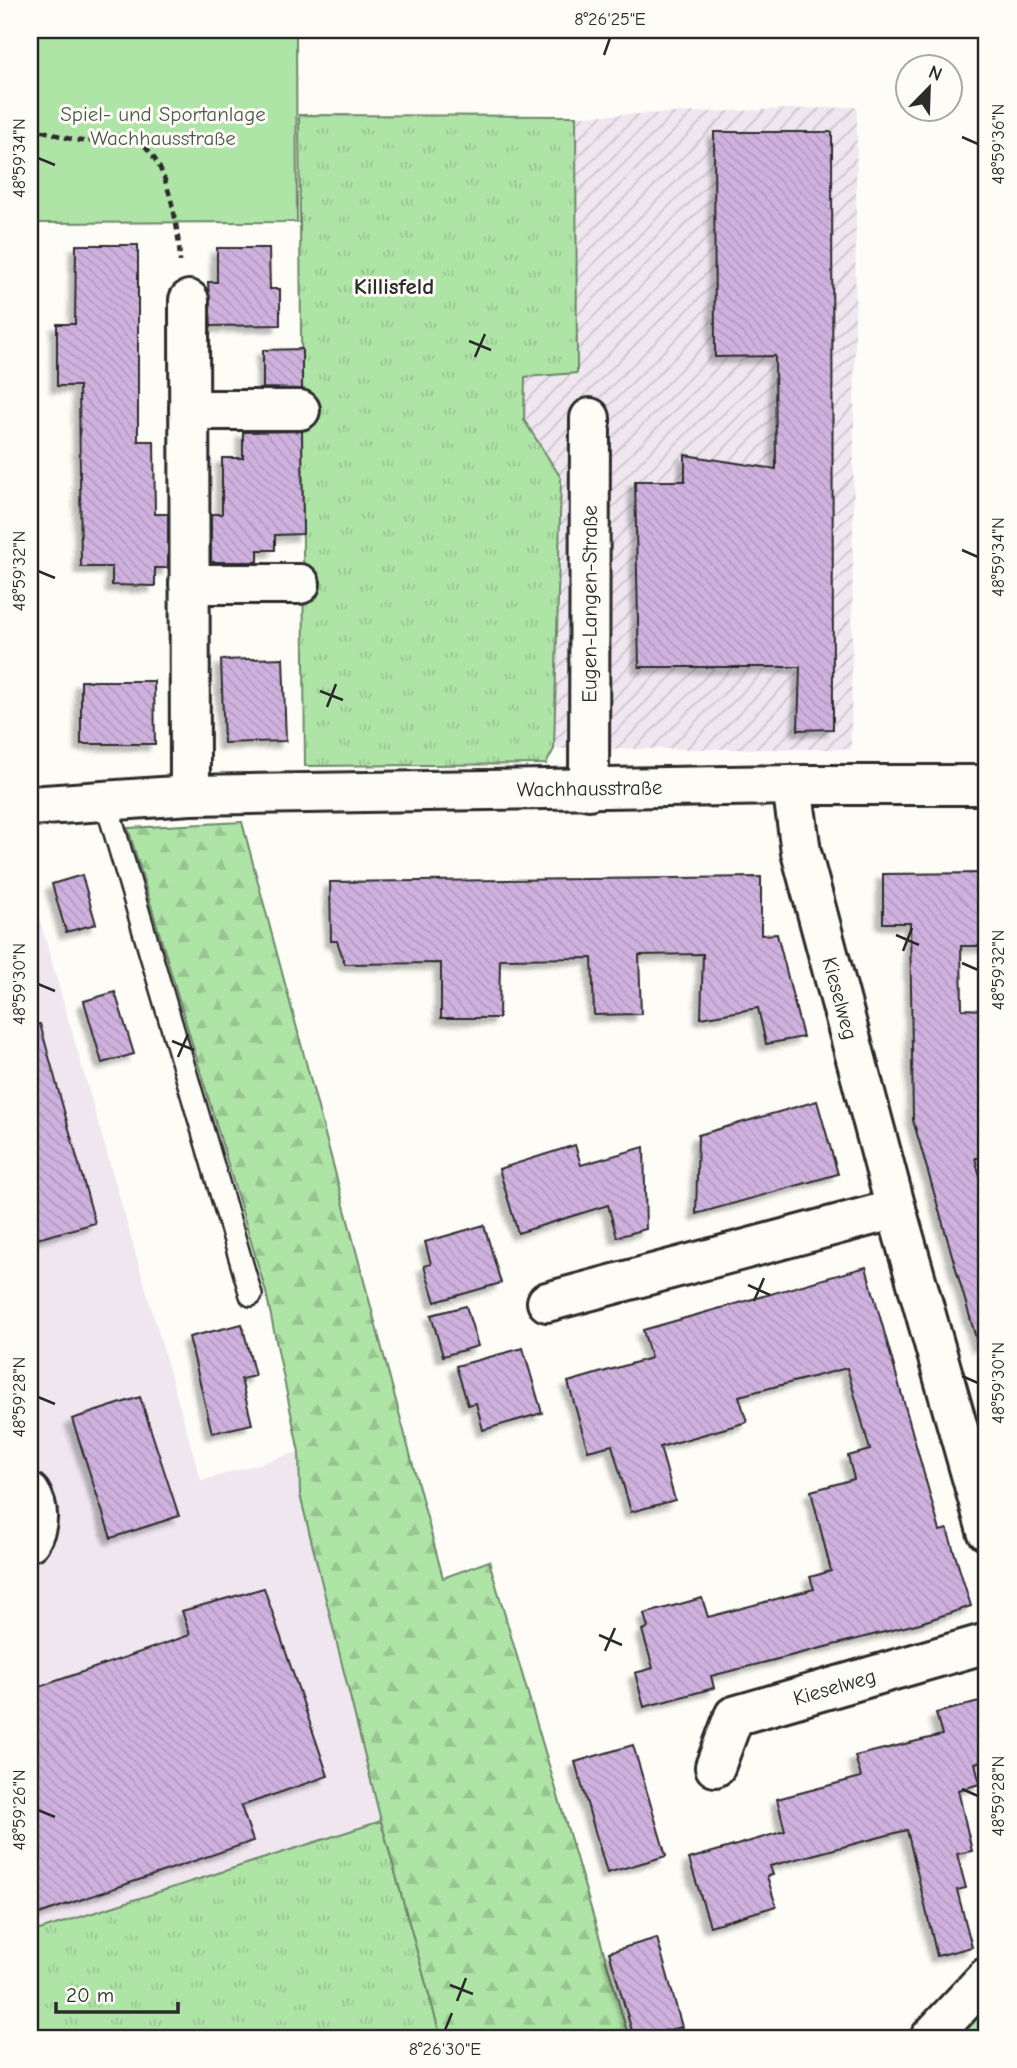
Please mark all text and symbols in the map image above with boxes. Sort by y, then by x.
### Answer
text: 8°26'25"E [574,9,646,30]
north arrow [894,52,964,122]
text: N [925,61,945,86]
park label: Spiel- und Sportanlage Wachhausstraße [60,102,266,150]
text: 48°59'36"N [988,104,1009,184]
text: 48°59'34"N [9,118,30,198]
district label: Killisfeld [354,273,434,300]
street label: Eugen-Langen-Straße [577,505,602,703]
text: 48°59'34"N [988,517,1009,597]
text: 48°59'32"N [9,531,30,611]
street label: Wachhausstraße [517,775,663,802]
text: 48°59'32"N [988,930,1009,1010]
text: 48°59'30"N [9,943,30,1025]
street label: Kieselweg [817,954,862,1042]
text: 48°59'30"N [988,1342,1009,1424]
text: 48°59'28"N [9,1357,30,1437]
street label: Kieselweg [790,1664,879,1710]
text: 48°59'28"N [988,1756,1009,1836]
text: 48°59'26"N [9,1769,30,1851]
scale bar [56,1970,178,2014]
text: 20 m [66,1983,114,2007]
text: 8°26'30"E [409,2039,481,2060]

